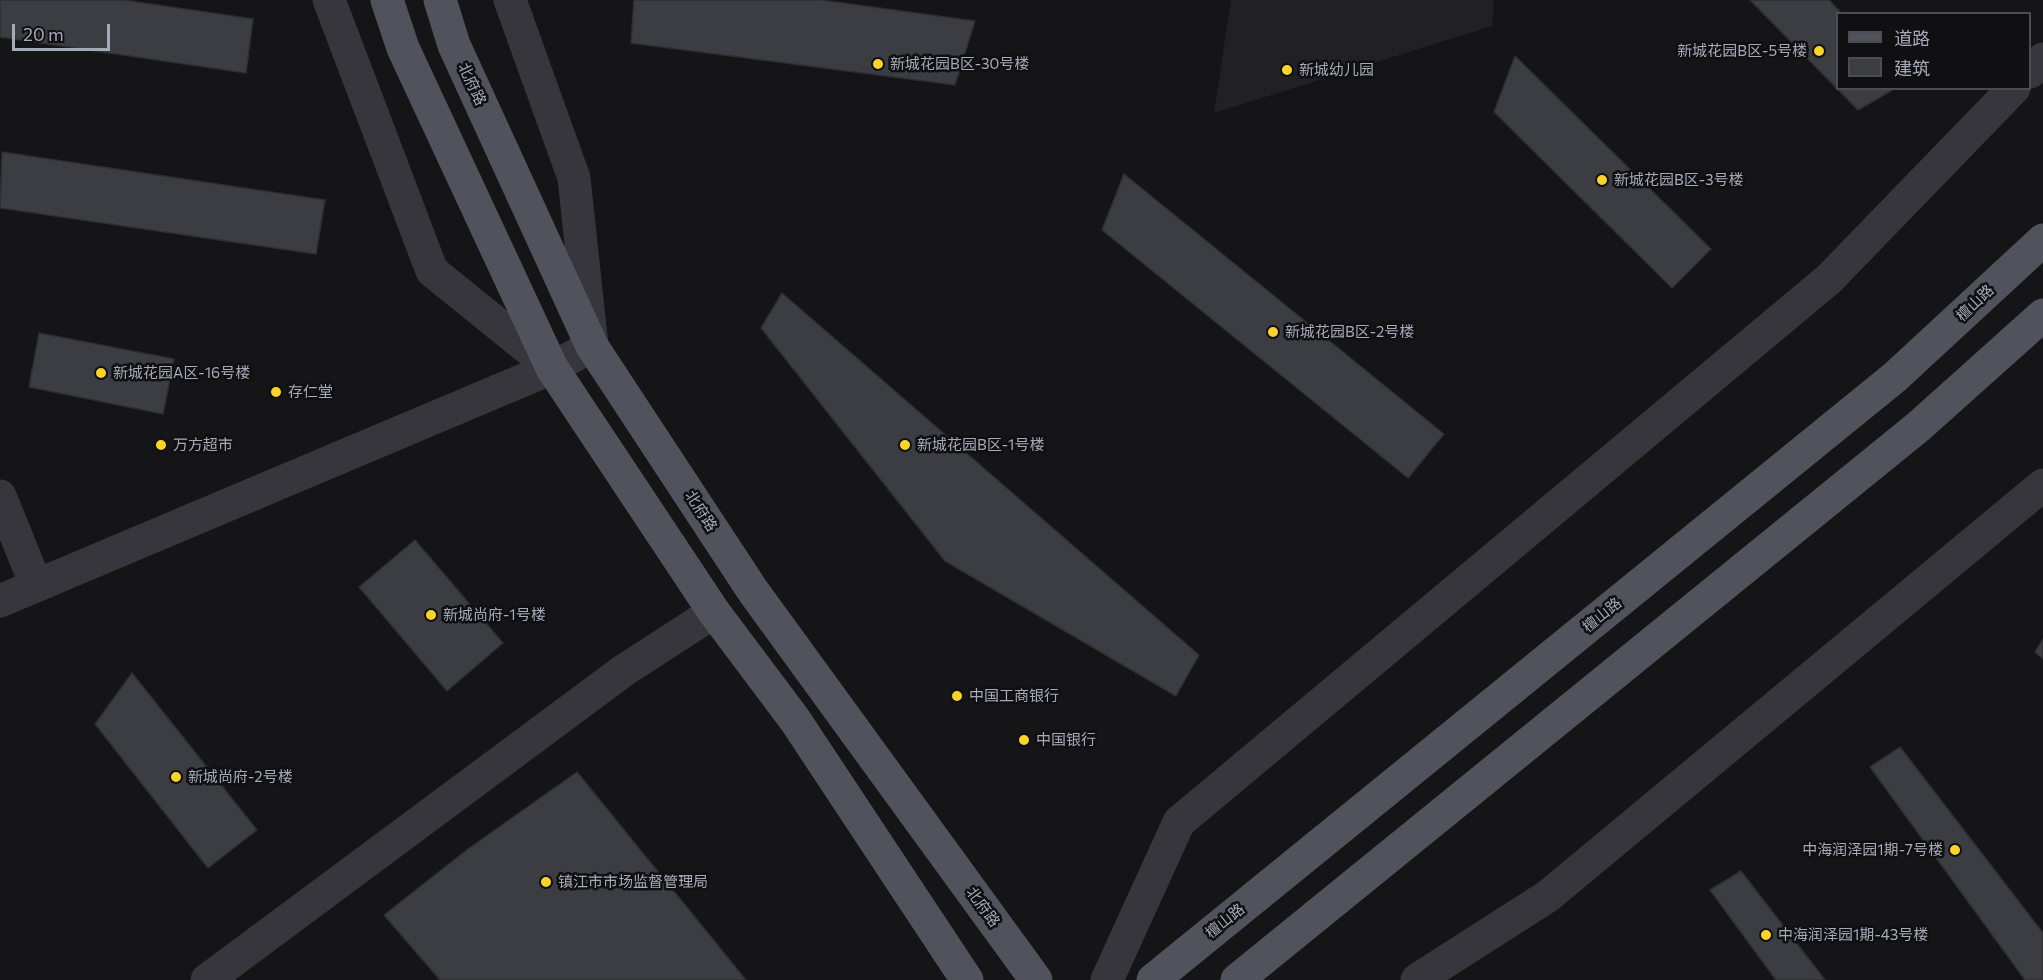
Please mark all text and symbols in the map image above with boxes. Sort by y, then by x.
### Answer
scale bar [15,12,112,50]
legend [1836,12,2031,90]
text: 20 m [23,23,64,45]
text: 道路 [1894,27,1930,49]
place label: 新城花园B区-5号楼 [1677,42,1807,60]
marker: 新城花园B区-5号楼 [1812,44,1826,58]
place label: 新城花园B区-30号楼 [890,55,1029,73]
marker: 新城花园B区-30号楼 [871,57,885,71]
text: 建筑 [1894,57,1930,79]
street label: 北府路 [454,60,490,108]
place label: 新城幼儿园 [1299,61,1374,79]
marker: 新城幼儿园 [1280,63,1294,77]
place label: 新城花园B区-3号楼 [1614,171,1744,189]
marker: 新城花园B区-3号楼 [1595,173,1609,187]
street label: 檀山路 [1952,281,1998,325]
place label: 新城花园B区-2号楼 [1285,323,1414,341]
marker: 新城花园B区-2号楼 [1266,325,1280,339]
place label: 新城花园A区-16号楼 [113,364,250,382]
marker: 新城花园A区-16号楼 [94,366,108,380]
place label: 存仁堂 [288,383,333,401]
marker: 存仁堂 [269,385,283,399]
place label: 万方超市 [173,436,233,454]
place label: 新城花园B区-1号楼 [917,436,1044,454]
marker: 万方超市 [154,438,168,452]
marker: 新城花园B区-1号楼 [898,438,912,452]
street label: 北府路 [681,487,721,535]
street label: 檀山路 [1579,594,1625,636]
place label: 新城尚府-1号楼 [443,606,546,624]
marker: 新城尚府-1号楼 [424,608,438,622]
place label: 中国工商银行 [969,687,1059,705]
marker: 中国工商银行 [950,689,964,703]
place label: 中国银行 [1036,731,1096,749]
marker: 中国银行 [1017,733,1031,747]
place label: 新城尚府-2号楼 [188,768,293,786]
marker: 新城尚府-2号楼 [169,770,183,784]
place label: 中海润泽园1期-7号楼 [1802,841,1943,859]
marker: 中海润泽园1期-7号楼 [1948,843,1962,857]
place label: 镇江市市场监督管理局 [558,873,708,891]
marker: 镇江市市场监督管理局 [539,875,553,889]
street label: 北府路 [962,884,1004,930]
street label: 檀山路 [1202,900,1248,942]
place label: 中海润泽园1期-43号楼 [1778,926,1928,944]
marker: 中海润泽园1期-43号楼 [1759,928,1773,942]

